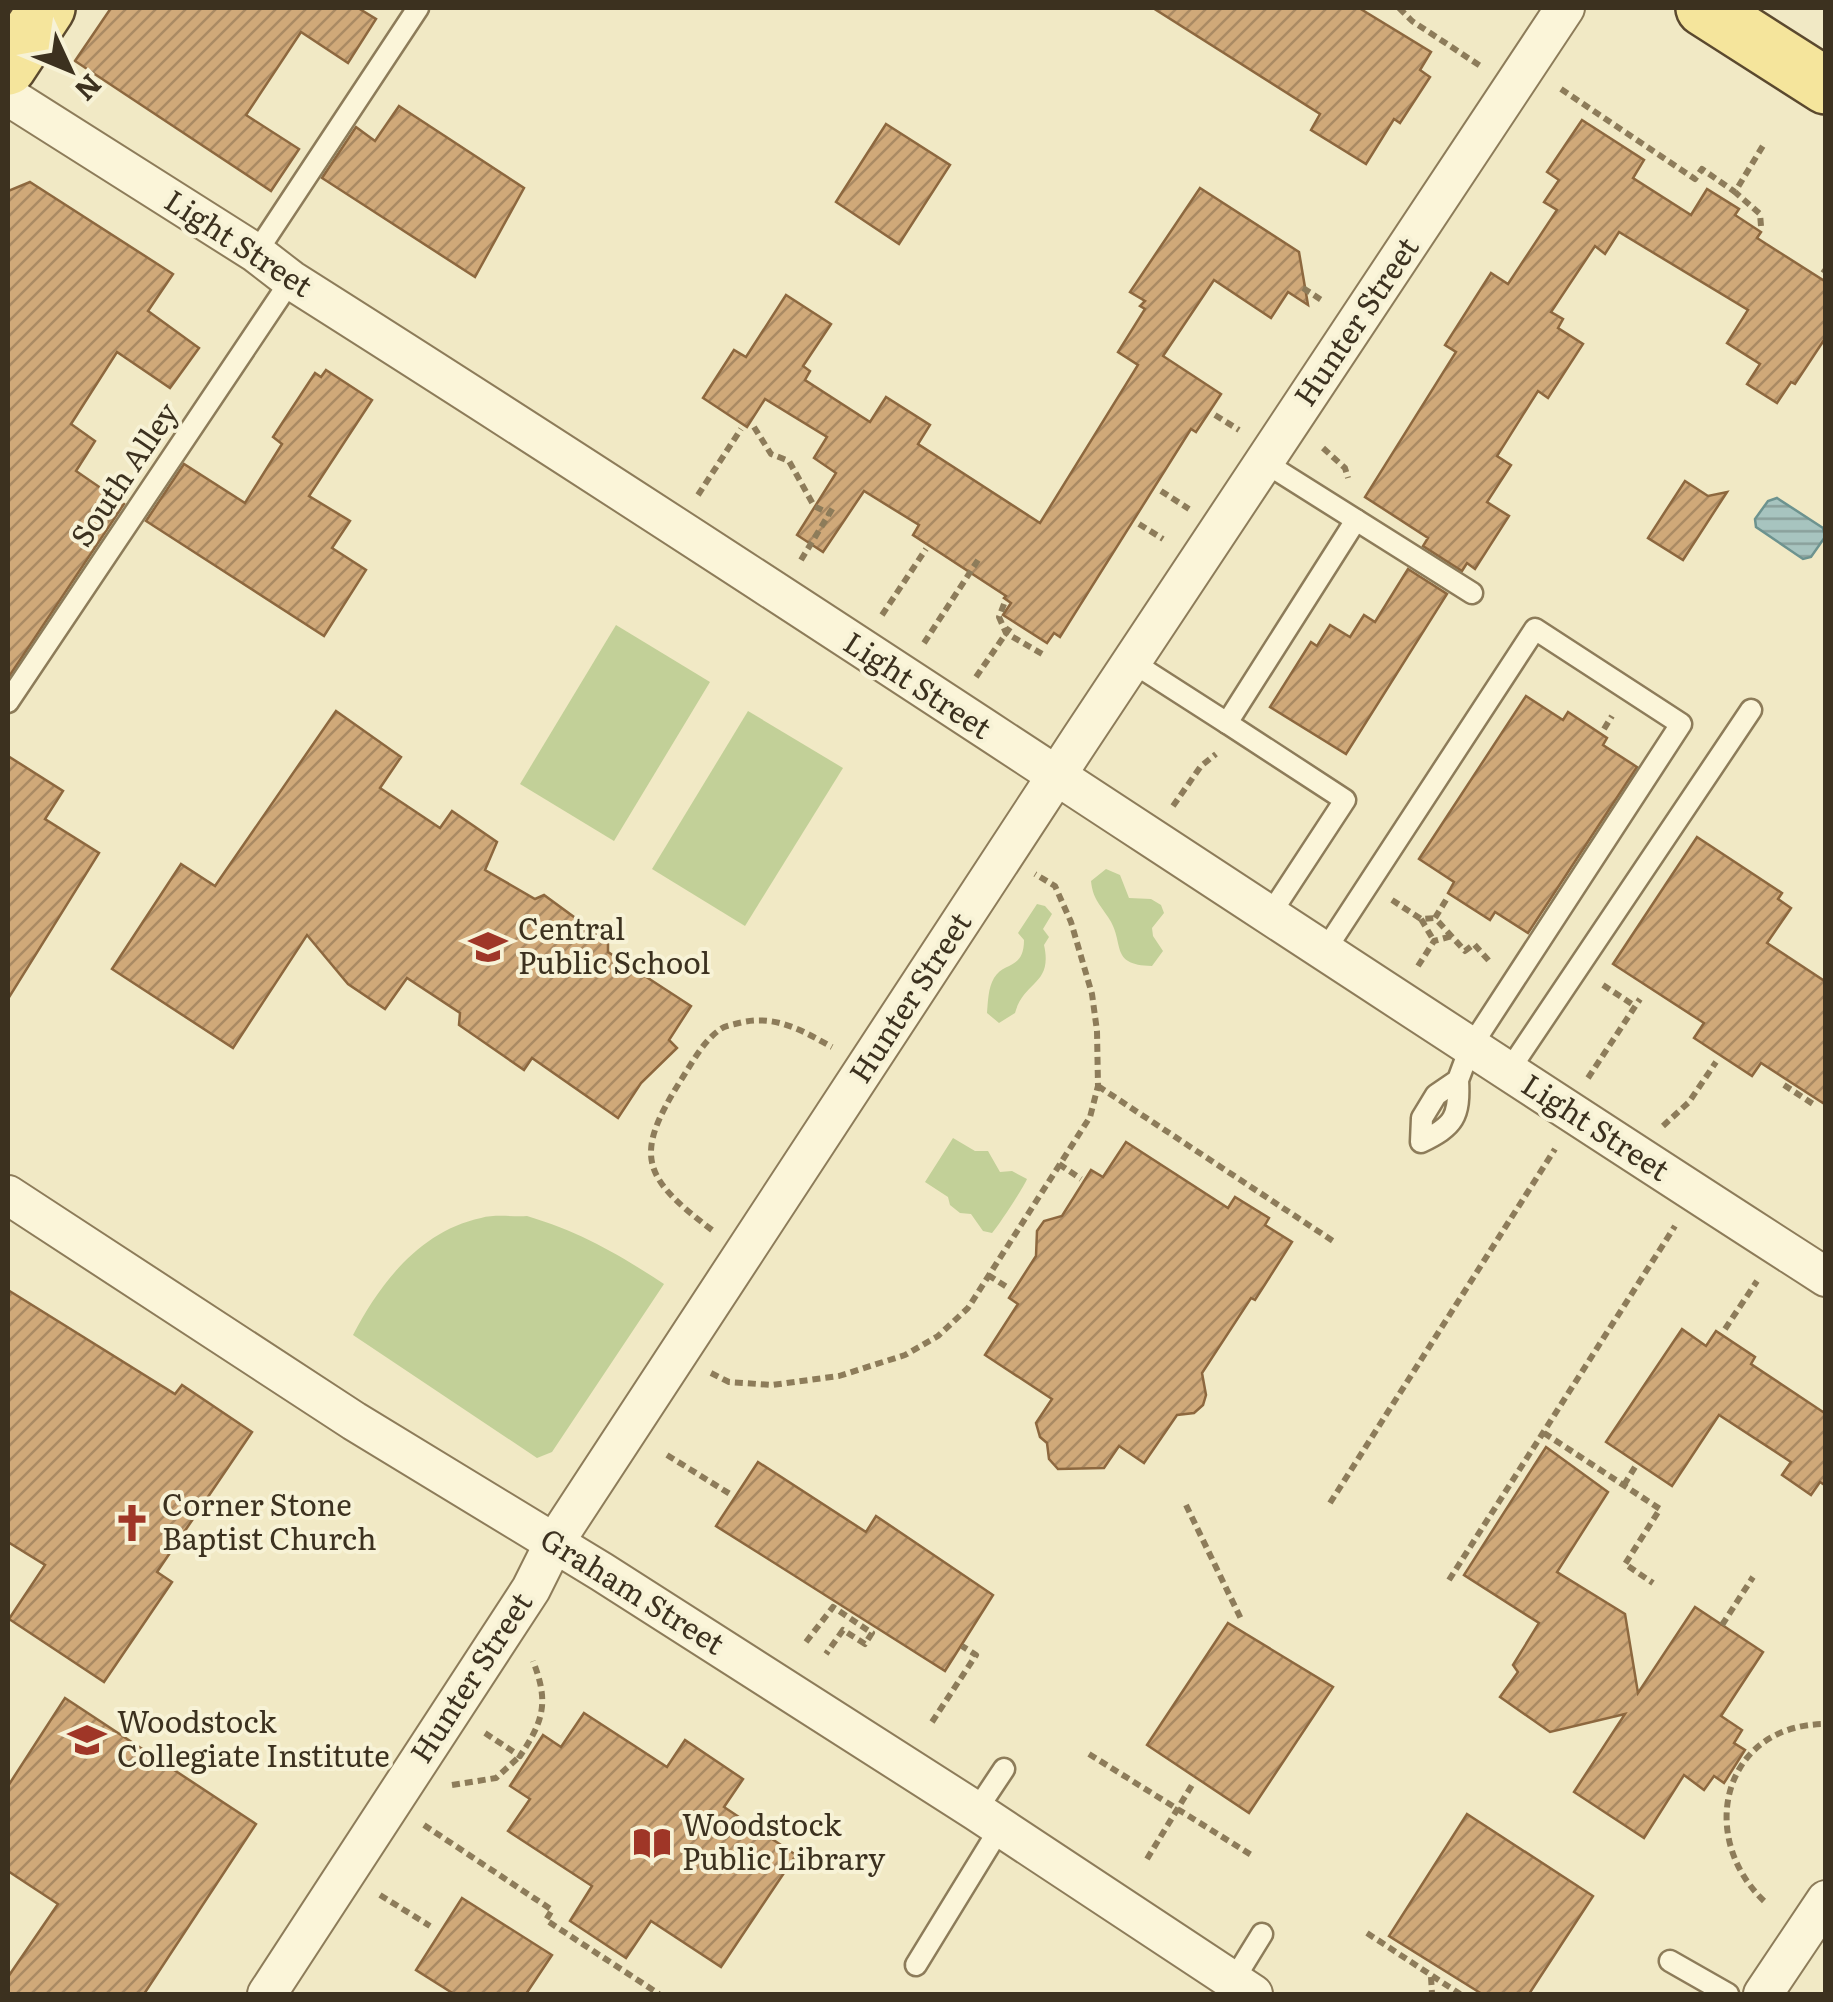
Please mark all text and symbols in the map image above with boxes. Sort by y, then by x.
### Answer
north arrow [20,20,120,120]
text: N [66,66,113,112]
street label: Light Street [157,177,322,306]
street label: Hunter Street [1282,227,1428,414]
street label: South Alley [58,392,187,554]
street label: Light Street [836,619,1001,748]
street label: Hunter Street [837,902,980,1090]
place label: Central Public School [518,905,710,983]
school or university icon: Central Public School [467,926,509,968]
street label: Light Street [1514,1061,1679,1190]
place label: Corner Stone Baptist Church [162,1481,377,1559]
church icon: Corner Stone Baptist Church [111,1502,153,1544]
street label: Graham Street [533,1515,734,1664]
street label: Hunter Street [398,1582,541,1770]
place label: Woodstock Collegiate Institute [117,1698,390,1776]
school or university icon: Woodstock Collegiate Institute [66,1719,108,1761]
place label: Woodstock Public Library [682,1801,886,1879]
library icon: Woodstock Public Library [631,1822,673,1864]

